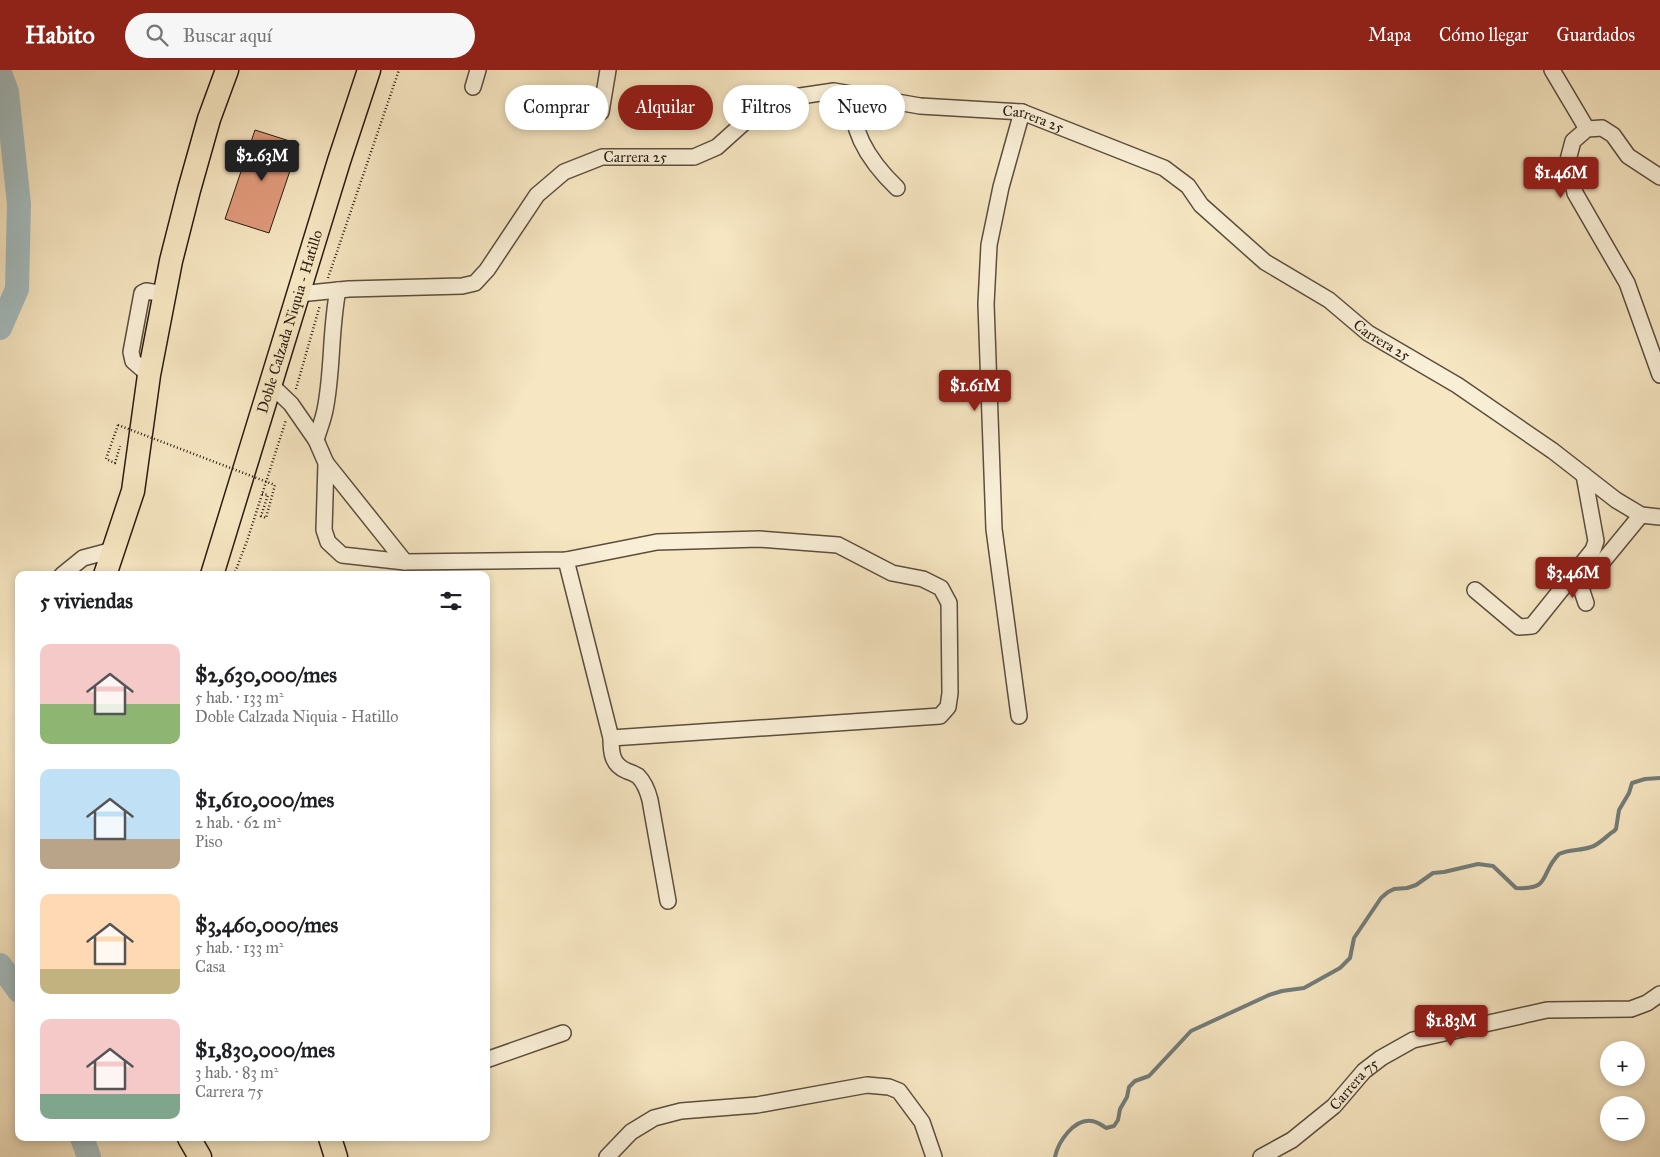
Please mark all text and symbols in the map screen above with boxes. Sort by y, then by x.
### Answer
search box [125,13,475,58]
text: Habito [25,20,95,50]
icon: search [143,21,171,49]
text: Buscar aquí [183,24,272,47]
text: Mapa [1368,24,1411,46]
text: Cómo llegar [1439,24,1529,46]
text: Guardados [1557,24,1635,46]
chip: Comprar [505,85,608,130]
chip: Alquilar [618,85,713,130]
chip: Filtros [723,85,809,130]
chip: Nuevo [819,85,905,130]
street label: Carrera 25 [1002,102,1066,137]
pin: $2.63M [221,140,303,182]
text: $2.63M [236,146,288,165]
street label: Carrera 25 [603,148,667,166]
pin: $1.46M [1520,156,1602,199]
text: $1.46M [1534,163,1588,182]
street label: Doble Calzada Niquia - Hatillo [253,228,326,416]
street label: Carrera 25 [1350,316,1413,365]
pin: $1.61M [934,370,1016,412]
text: $1.61M [950,376,1000,395]
pin: $3.46M [1532,556,1614,599]
text: $3.46M [1546,563,1600,582]
icon: filters [437,587,465,615]
text: 5 viviendas [40,588,133,614]
text: $2,630,000/mes [195,662,337,688]
icon: home [80,664,140,724]
text: 5 hab. · 133 m² [195,688,284,707]
text: Doble Calzada Niquia - Hatillo [195,707,398,726]
text: $1,610,000/mes [195,787,334,813]
icon: home [80,789,140,849]
text: 2 hab. · 62 m² [195,813,281,832]
text: Piso [195,832,223,851]
text: $3,460,000/mes [195,912,338,938]
icon: home [80,914,140,974]
text: 5 hab. · 133 m² [195,938,284,957]
text: Casa [195,957,225,976]
pin: $1.83M [1410,1004,1492,1047]
text: $1.83M [1426,1011,1476,1030]
text: $1,830,000/mes [195,1037,335,1063]
icon: home [80,1039,140,1099]
map controls [1600,1041,1645,1141]
button: + [1600,1041,1645,1086]
street label: Carrera 75 [1326,1054,1382,1114]
text: 3 hab. · 83 m² [195,1063,278,1082]
text: Carrera 75 [195,1082,263,1101]
button: − [1600,1096,1645,1141]

